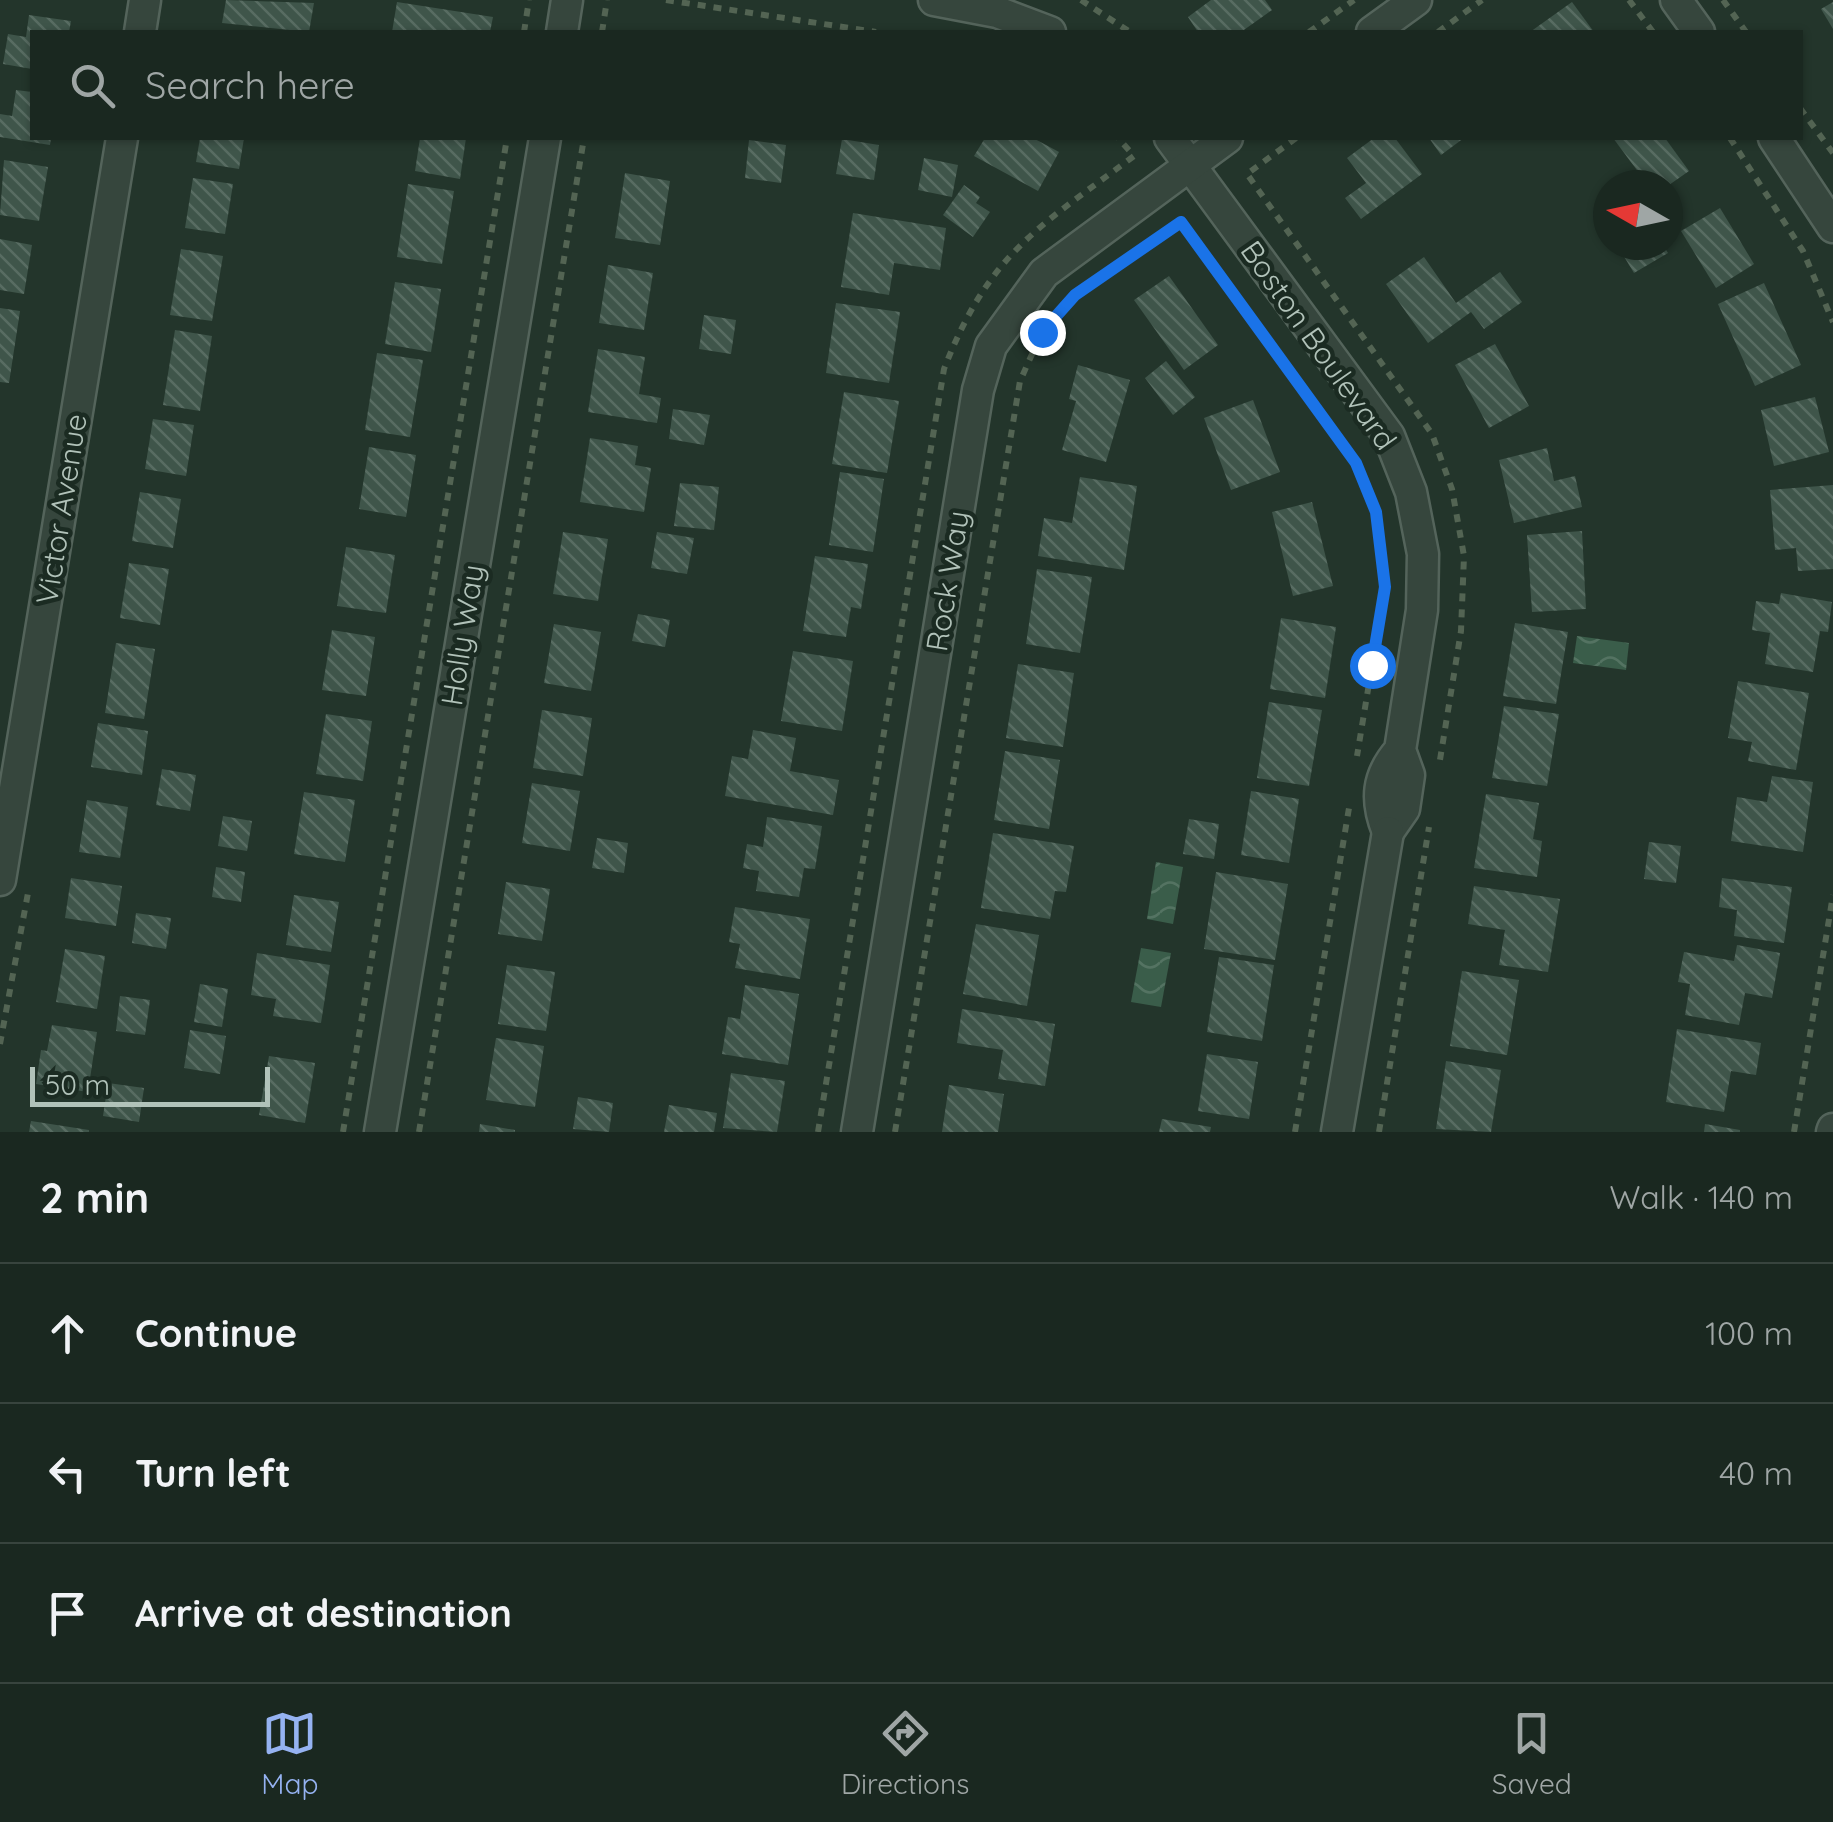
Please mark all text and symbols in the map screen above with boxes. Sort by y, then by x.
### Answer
search box [30,30,1803,140]
icon: search [65,58,120,113]
text: Search here [145,61,355,109]
north arrow [1593,170,1683,260]
street label: Boston Boulevard [1233,233,1405,457]
route end [1020,310,1066,356]
street label: Victor Avenue [27,411,95,607]
street label: Rock Way [917,508,977,654]
street label: Holly Way [432,562,492,708]
route start [1350,643,1396,689]
scale bar [30,1062,270,1106]
text: 50 m [45,1067,110,1102]
text: 2 min [40,1171,149,1224]
text: Walk · 140 m [1610,1177,1793,1217]
icon: ahead [40,1306,95,1361]
text: Continue [135,1309,297,1357]
text: 100 m [1705,1313,1793,1353]
icon: left [40,1446,95,1501]
text: Turn left [135,1449,291,1497]
text: 40 m [1719,1453,1793,1493]
icon: arrive [40,1586,95,1641]
text: Arrive at destination [135,1589,512,1637]
tab: Map [261,1706,318,1801]
tab: Directions [841,1706,969,1801]
tab: Saved [1492,1706,1572,1801]

